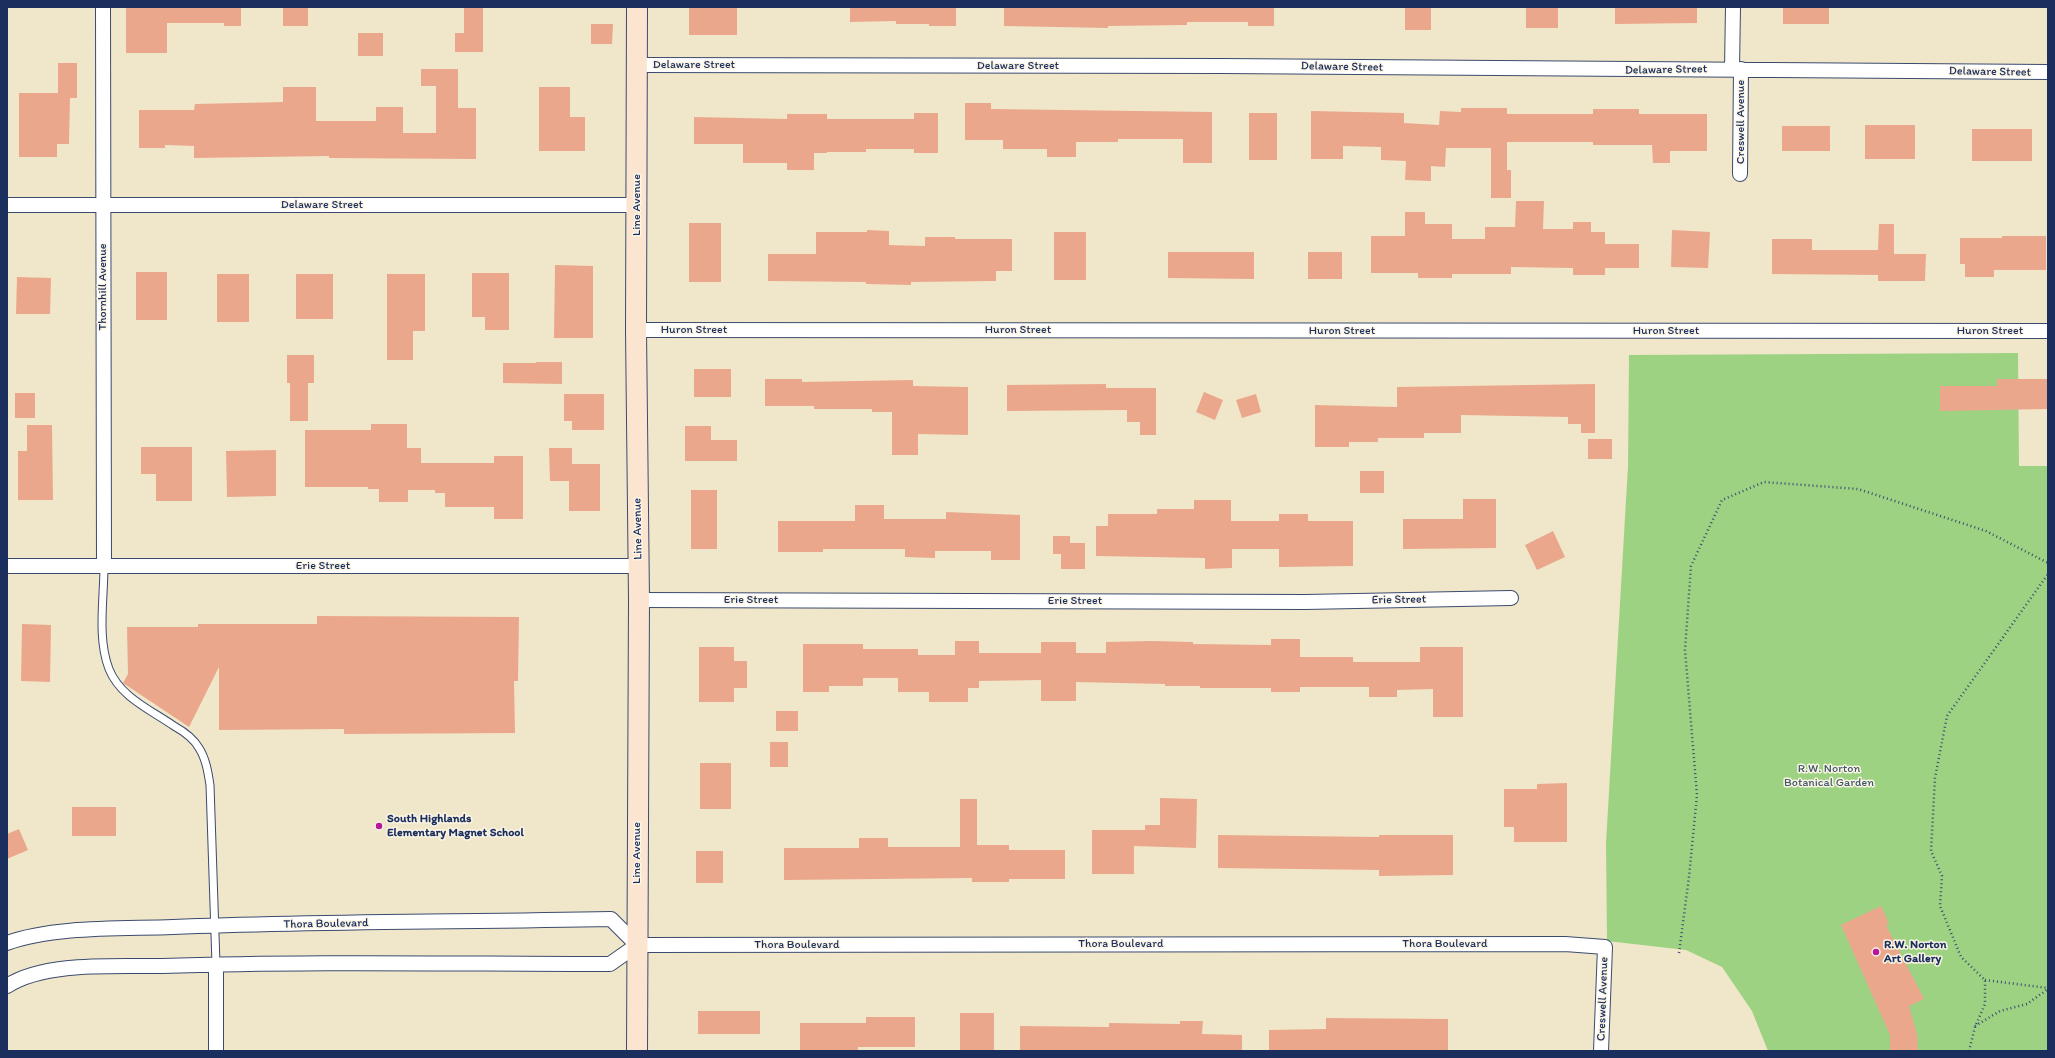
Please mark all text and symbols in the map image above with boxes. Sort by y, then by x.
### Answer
street label: Delaware Street [653,58,735,72]
street label: Delaware Street [977,59,1059,73]
street label: Delaware Street [1301,59,1383,75]
street label: Delaware Street [1625,62,1707,78]
street label: Delaware Street [1949,64,2031,80]
street label: Creswell Avenue [1734,80,1748,164]
street label: Line Avenue [630,174,644,236]
street label: Delaware Street [281,198,363,212]
street label: Thornhill Avenue [96,243,110,331]
street label: Huron Street [661,323,727,337]
street label: Huron Street [985,323,1051,337]
street label: Huron Street [1309,324,1375,338]
street label: Huron Street [1633,324,1699,338]
street label: Huron Street [1957,324,2023,338]
street label: Line Avenue [630,498,646,560]
street label: Erie Street [296,559,350,573]
street label: Erie Street [1372,592,1426,608]
street label: Erie Street [724,593,778,607]
street label: Erie Street [1048,594,1102,608]
park label: R.W. Norton Botanical Garden [1784,762,1874,790]
place label: South Highlands Elementary Magnet School [387,812,524,840]
marker: South Highlands Elementary Magnet School [374,821,384,831]
street label: Line Avenue [630,822,644,884]
street label: Thora Boulevard [283,916,369,932]
street label: Thora Boulevard [1078,937,1164,951]
street label: Thora Boulevard [1402,937,1488,951]
street label: Thora Boulevard [754,938,840,952]
place label: R.W. Norton Art Gallery [1884,938,1947,966]
marker: R.W. Norton Art Gallery [1871,947,1881,957]
street label: Creswell Avenue [1594,957,1612,1041]

